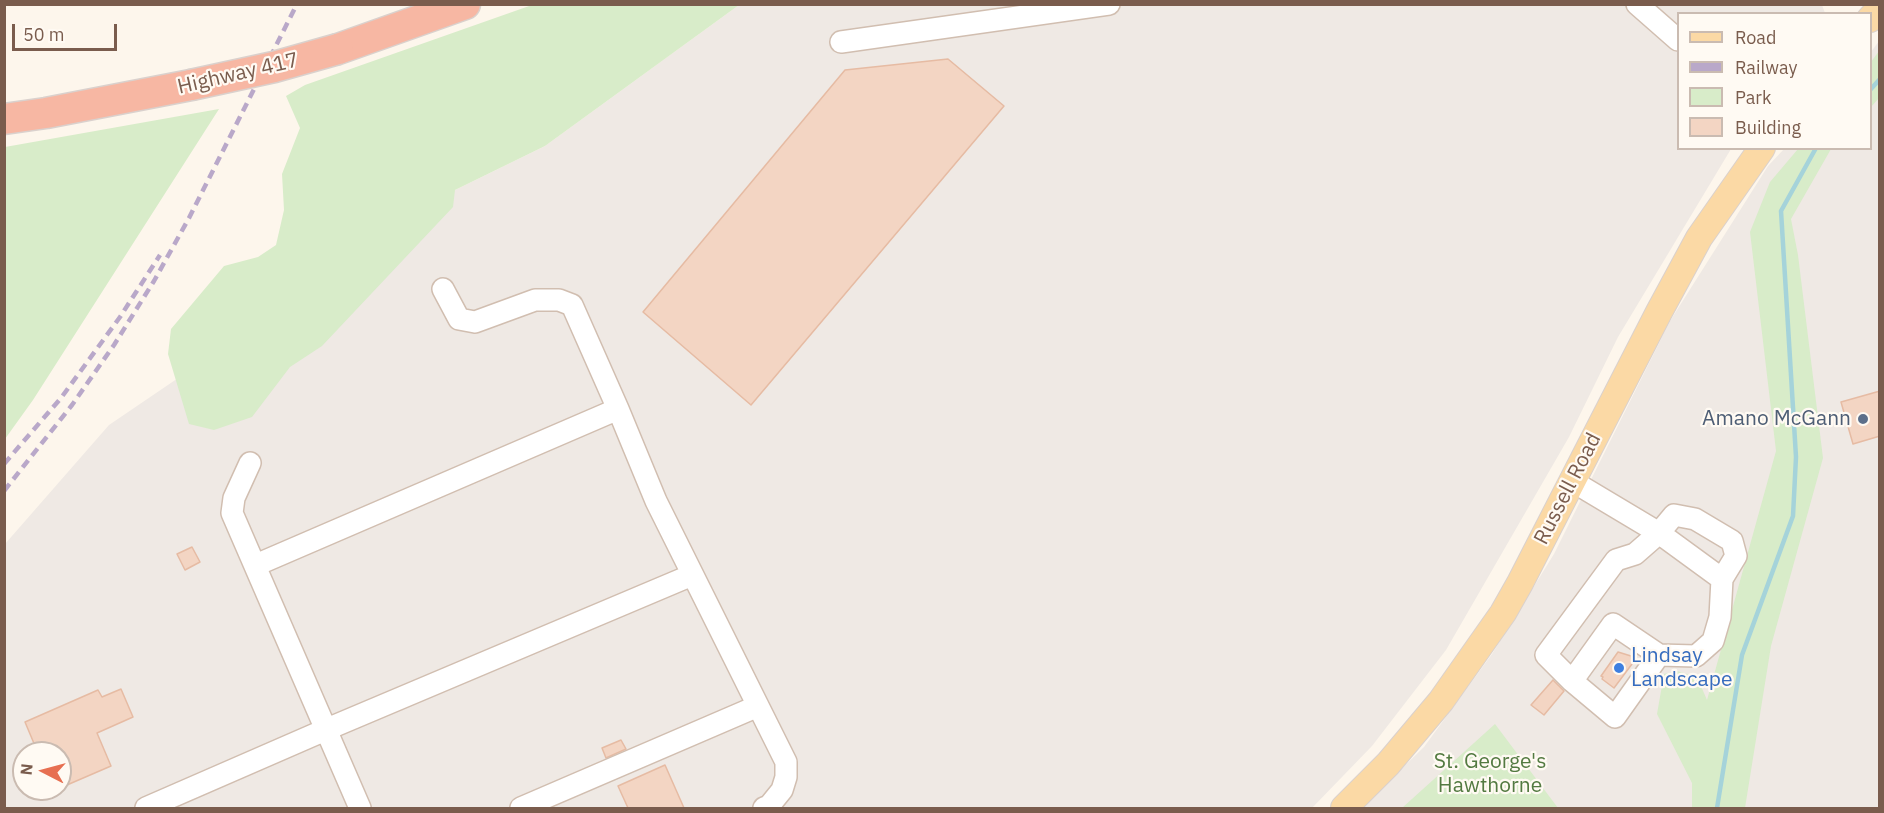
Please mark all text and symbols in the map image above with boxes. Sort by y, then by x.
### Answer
scale bar [15,12,120,50]
legend [1677,12,1872,150]
text: 50 m [23,23,65,46]
text: Road [1735,26,1776,49]
street label: Highway 417 [175,48,301,100]
text: Railway [1735,56,1797,79]
text: Park [1735,86,1771,109]
text: Building [1735,116,1801,139]
place label: Amano McGann [1702,406,1851,432]
marker: Amano McGann [1856,412,1870,426]
street label: Russell Road [1529,429,1607,549]
place label: Lindsay Landscape [1631,643,1733,693]
marker: Lindsay Landscape [1612,661,1626,675]
north arrow [12,741,72,801]
park label: St. George's Hawthorne [1434,749,1546,799]
text: N [16,763,37,776]

